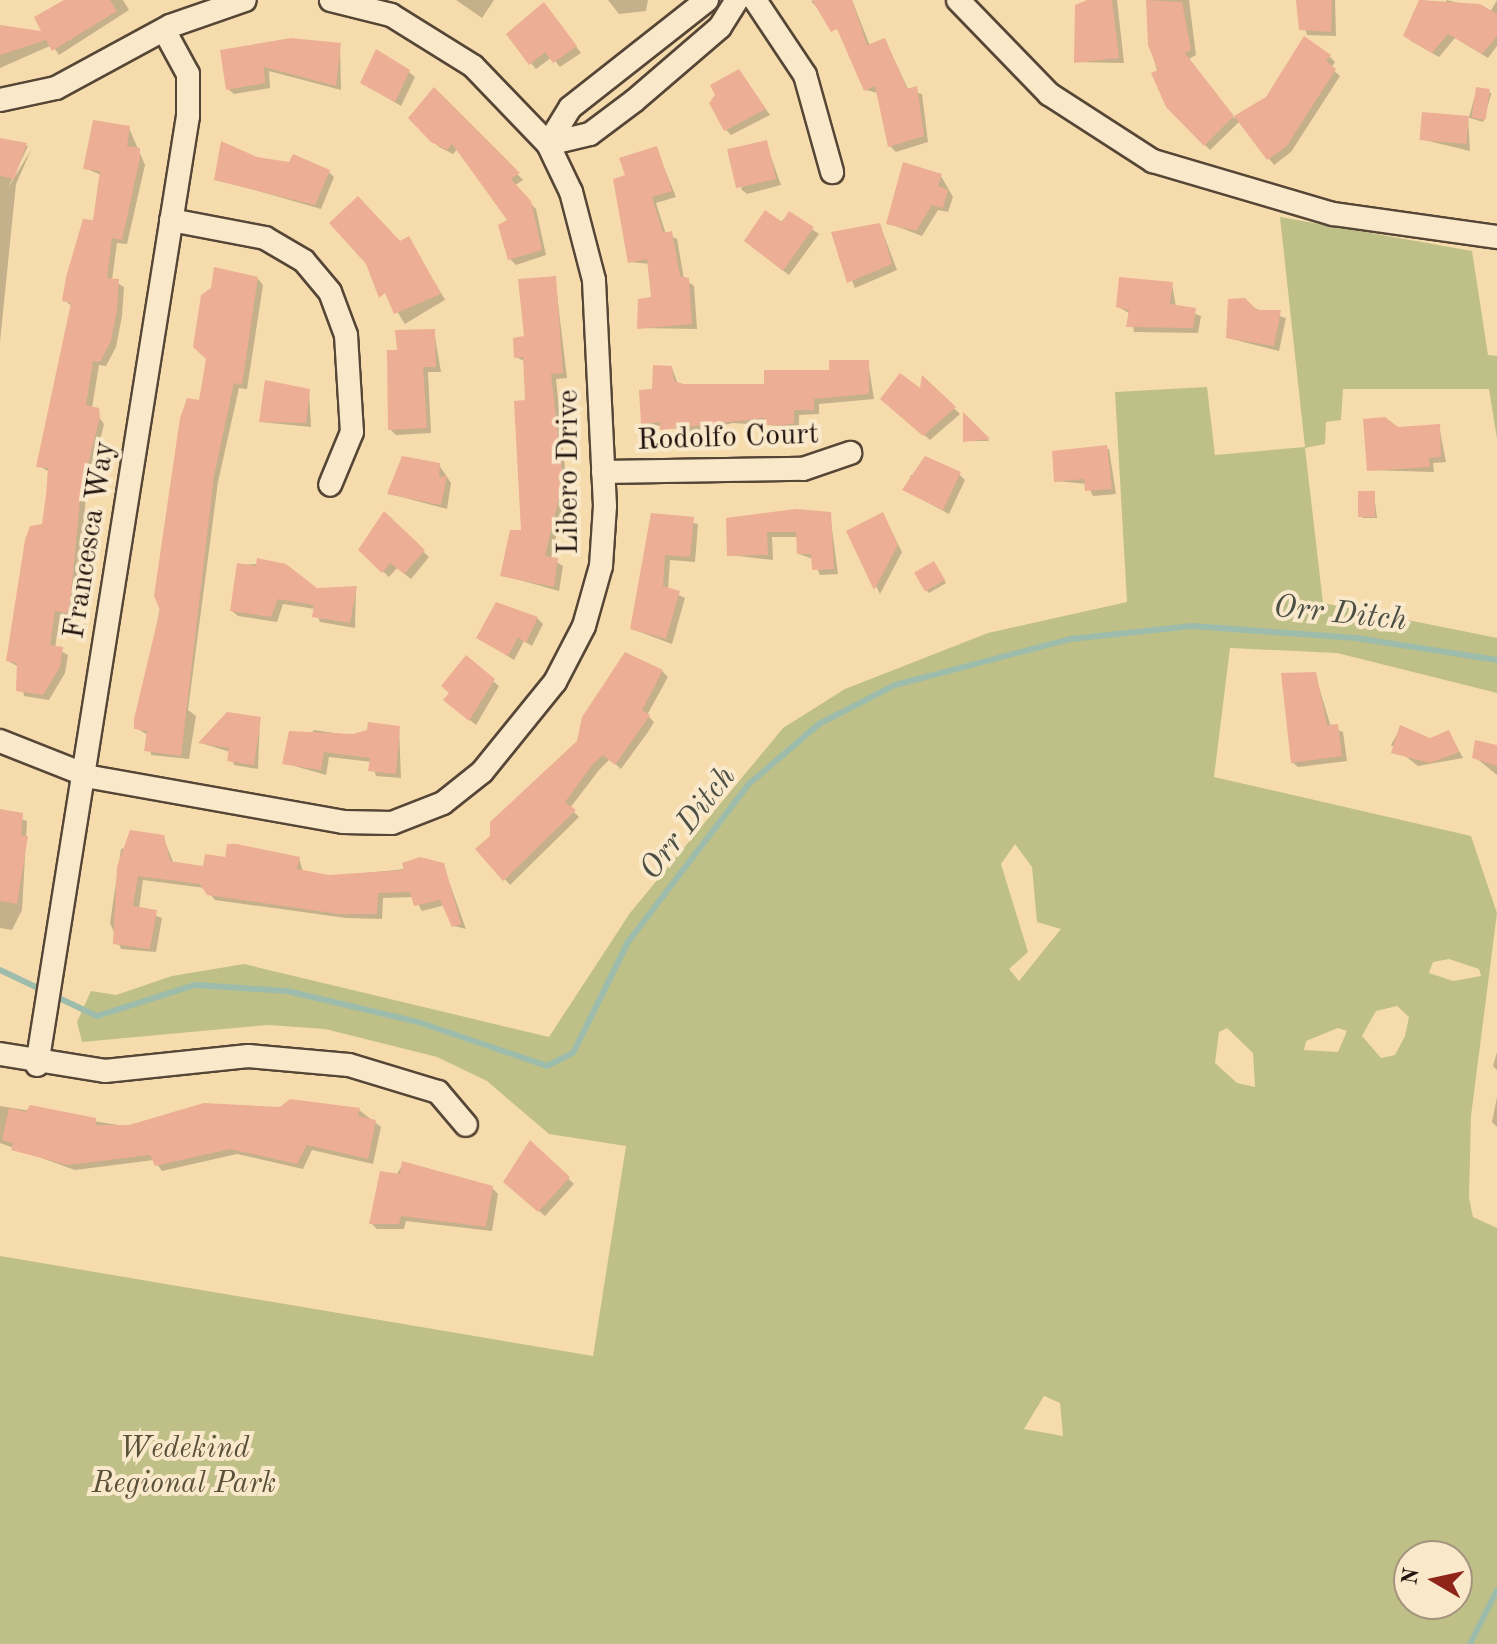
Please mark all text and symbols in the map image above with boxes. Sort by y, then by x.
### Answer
street label: Libero Drive [551,390,587,554]
street label: Rodolfo Court [636,417,820,459]
street label: Francesca Way [57,439,123,641]
water label: Orr Ditch [1271,589,1409,641]
water label: Orr Ditch [633,759,745,889]
park label: Wedekind Regional Park [92,1431,276,1502]
north arrow [1393,1540,1473,1620]
text: N [1399,1567,1423,1587]

